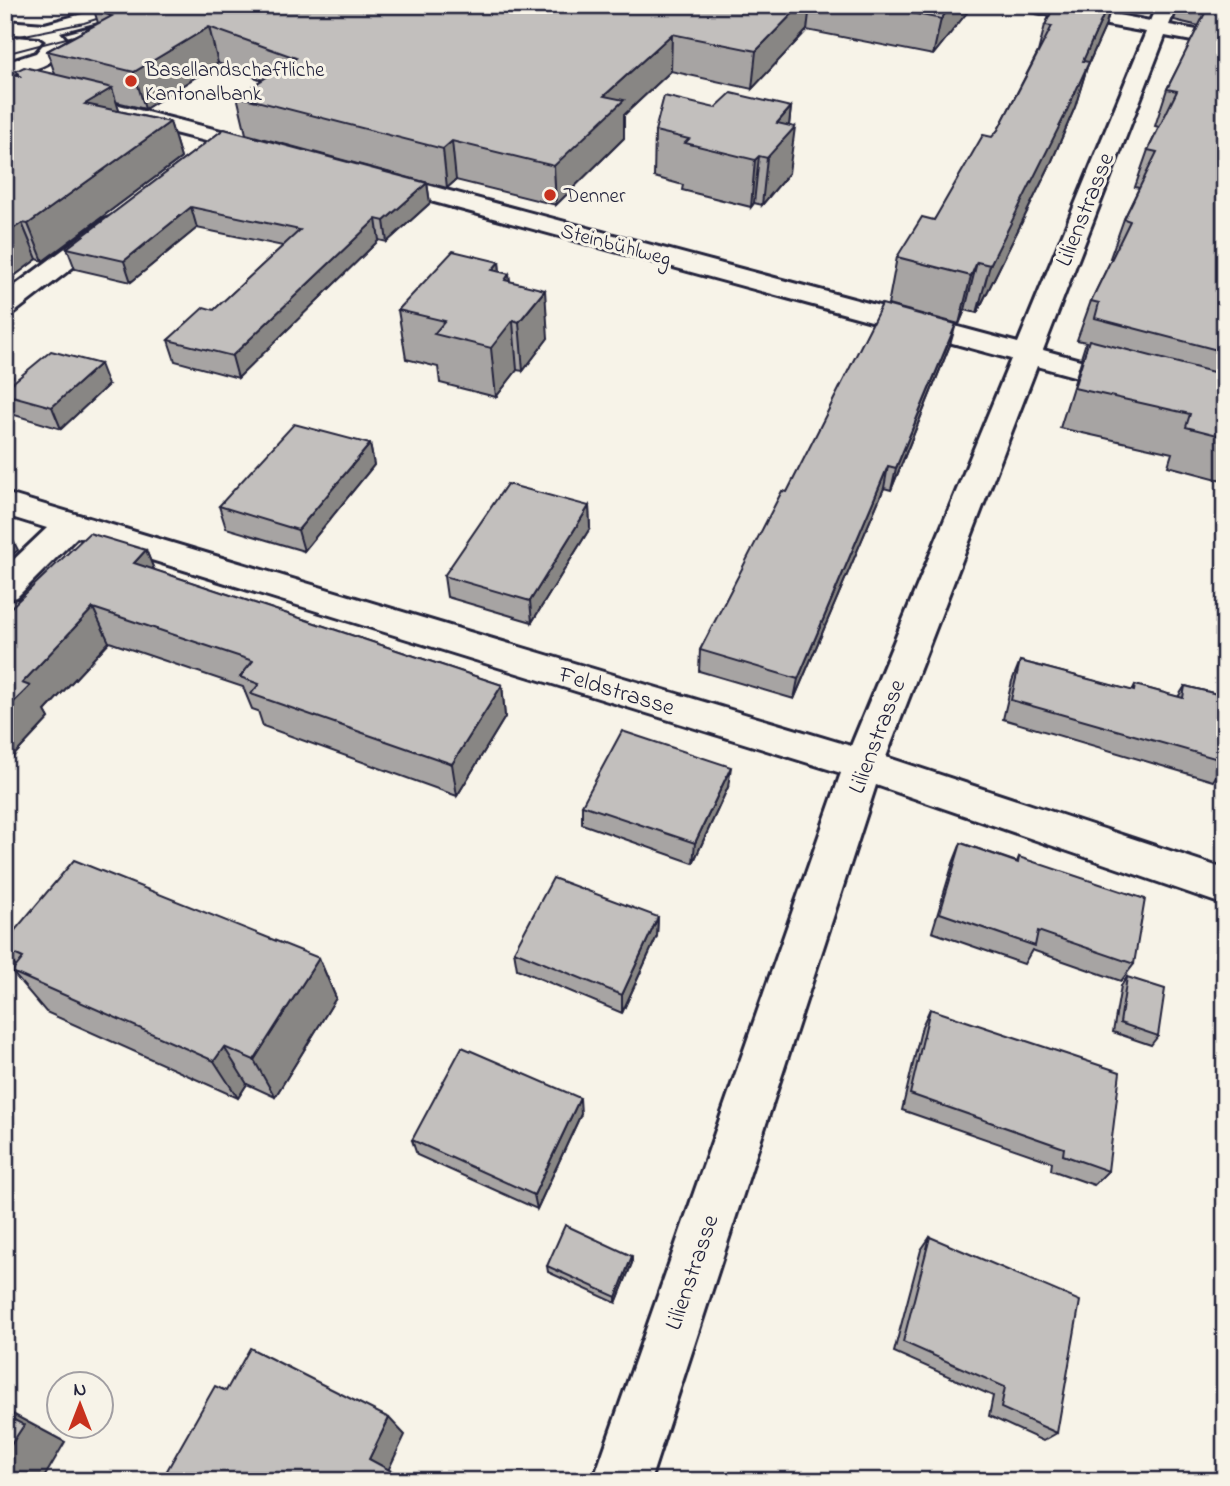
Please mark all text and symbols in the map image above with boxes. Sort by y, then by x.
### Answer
place label: Basellandschaftliche Kantonalbank [144,56,325,110]
marker: Basellandschaftliche Kantonalbank [123,73,139,89]
street label: Lilienstrasse [1048,148,1125,272]
place label: Denner [563,182,626,212]
marker: Denner [542,187,558,203]
street label: Steinbühlweg [556,217,674,277]
street label: Feldstrasse [553,658,679,727]
street label: Lilienstrasse [840,674,916,799]
street label: Lilienstrasse [657,1210,730,1335]
north arrow [46,1370,116,1440]
text: N [74,1377,87,1404]

